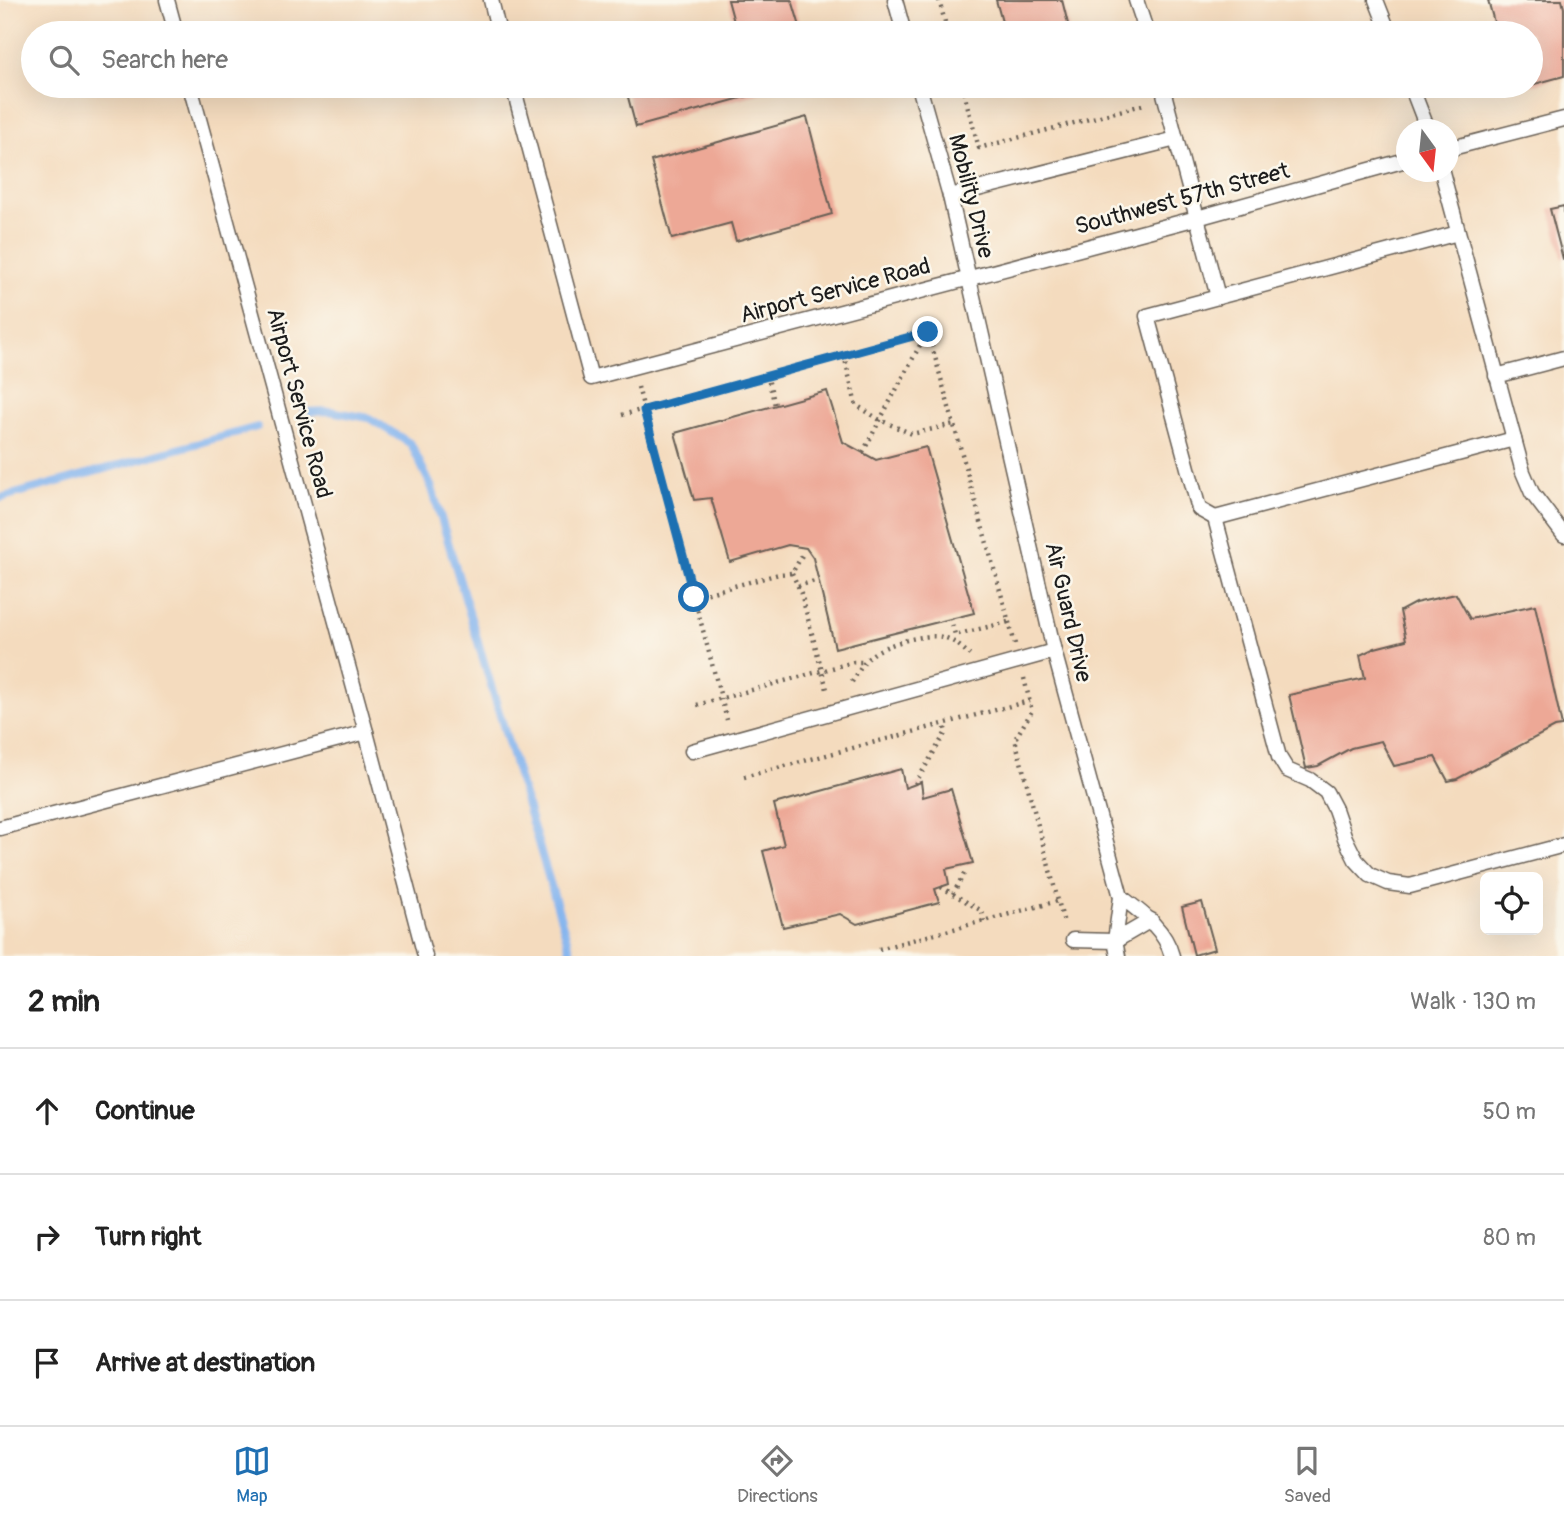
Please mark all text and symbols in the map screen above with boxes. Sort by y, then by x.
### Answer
search box [21,21,1543,98]
icon: search [45,41,83,79]
text: Search here [101,44,228,76]
north arrow [1396,119,1459,182]
street label: Mobility Drive [942,131,1001,262]
street label: Southwest 57th Street [1072,156,1293,241]
street label: Airport Service Road [737,251,934,330]
street label: Airport Service Road [260,305,339,502]
route end [912,316,943,347]
street label: Air Guard Drive [1038,539,1099,686]
route start [678,581,709,612]
map controls [1480,872,1543,935]
button: locate [1480,872,1543,935]
text: 2 min [28,983,100,1020]
text: Walk · 130 m [1410,987,1536,1016]
icon: ahead [28,1092,66,1130]
text: Continue [95,1095,195,1127]
text: 50 m [1482,1097,1536,1126]
icon: right [28,1218,66,1256]
text: Turn right [95,1221,201,1253]
text: 80 m [1483,1223,1536,1252]
icon: arrive [28,1344,66,1382]
text: Arrive at destination [95,1347,315,1379]
tab: Map [233,1442,271,1508]
tab: Directions [737,1442,818,1508]
tab: Saved [1284,1442,1331,1508]

